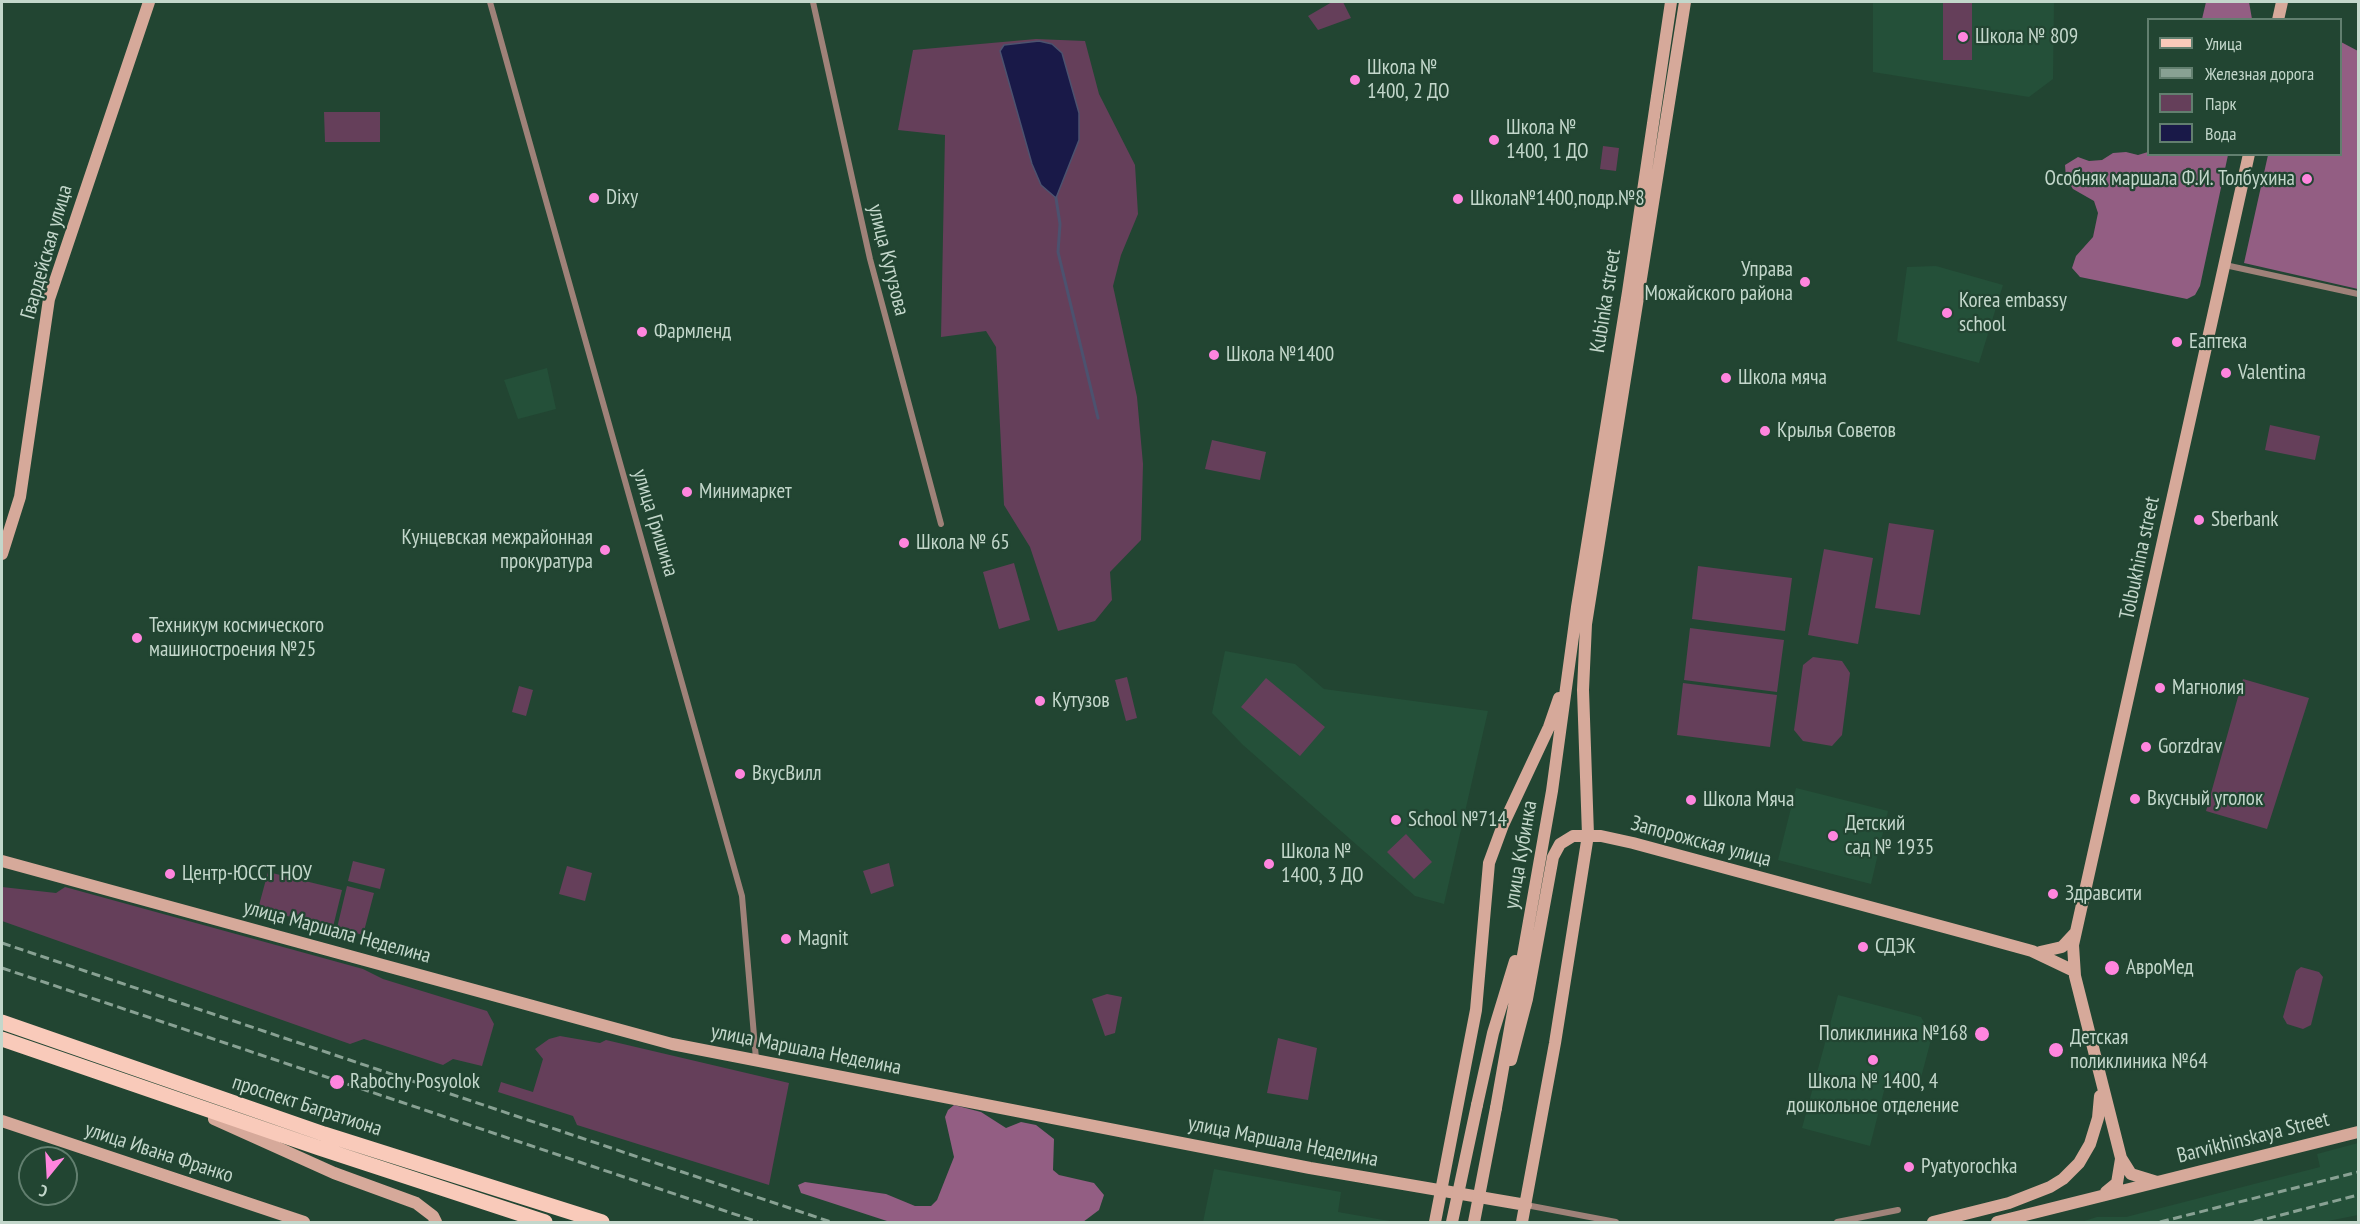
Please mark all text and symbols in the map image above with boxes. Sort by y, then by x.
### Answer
legend [2147,18,2342,156]
place label: Школа № 809 [1975,24,2078,50]
marker: Школа № 809 [1956,30,1970,44]
text: Улица [2205,32,2242,55]
place label: Школа № 1400, 2 ДО [1367,55,1450,105]
text: Железная дорога [2205,62,2314,85]
marker: Школа № 1400, 2 ДО [1348,73,1362,87]
text: Парк [2205,92,2236,115]
place label: Школа № 1400, 1 ДО [1506,115,1589,165]
text: Вода [2205,122,2236,145]
marker: Школа № 1400, 1 ДО [1487,133,1501,147]
place label: Особняк маршала Ф.И. Толбухина [2044,166,2295,192]
marker: Особняк маршала Ф.И. Толбухина [2300,172,2314,186]
street label: Гвардейская улица [16,182,78,322]
place label: Dixy [606,185,638,211]
place label: Школа№1400,подр.№8 [1470,186,1645,212]
marker: Dixy [587,191,601,205]
marker: Школа№1400,подр.№8 [1451,192,1465,206]
street label: улица Кутузова [862,202,914,318]
street label: Kubinka street [1585,247,1627,355]
place label: Управа Можайского района [1644,257,1793,307]
marker: Управа Можайского района [1798,275,1812,289]
place label: Korea embassy school [1959,288,2067,338]
marker: Korea embassy school [1940,306,1954,320]
place label: Фармленд [654,319,731,345]
marker: Фармленд [635,325,649,339]
place label: Еаптека [2189,329,2247,355]
marker: Еаптека [2170,335,2184,349]
place label: Школа №1400 [1226,342,1334,368]
marker: Школа №1400 [1207,348,1221,362]
place label: Valentina [2238,360,2306,386]
place label: Школа мяча [1738,365,1827,391]
marker: Valentina [2219,366,2233,380]
marker: Школа мяча [1719,371,1733,385]
place label: Крылья Советов [1777,418,1896,444]
marker: Крылья Советов [1758,424,1772,438]
street label: улица Гришина [627,466,683,580]
place label: Минимаркет [699,479,792,505]
marker: Минимаркет [680,485,694,499]
street label: Tolbukhina street [2115,494,2165,622]
place label: Sberbank [2211,507,2278,533]
marker: Sberbank [2192,513,2206,527]
place label: Кунцевская межрайонная прокуратура [401,525,593,575]
place label: Школа № 65 [916,530,1010,556]
marker: Школа № 65 [897,536,911,550]
marker: Кунцевская межрайонная прокуратура [598,543,612,557]
place label: Техникум космического машиностроения №25 [149,613,324,663]
marker: Техникум космического машиностроения №25 [130,631,144,645]
place label: Магнолия [2172,675,2244,701]
marker: Магнолия [2153,681,2167,695]
place label: Кутузов [1052,688,1110,714]
marker: Кутузов [1033,694,1047,708]
place label: Gorzdrav [2158,734,2222,760]
marker: Gorzdrav [2139,740,2153,754]
place label: ВкусВилл [752,761,821,787]
marker: ВкусВилл [733,767,747,781]
place label: Вкусный уголок [2147,786,2263,812]
place label: Школа Мяча [1703,787,1794,813]
marker: Вкусный уголок [2128,792,2142,806]
marker: Школа Мяча [1684,793,1698,807]
street label: улица Кубинка [1499,799,1543,911]
place label: School №714 [1408,807,1507,833]
street label: Запорожская улица [1628,811,1774,873]
place label: Детский сад № 1935 [1845,811,1934,861]
marker: School №714 [1389,813,1403,827]
marker: Детский сад № 1935 [1826,829,1840,843]
place label: Школа № 1400, 3 ДО [1281,839,1364,889]
marker: Школа № 1400, 3 ДО [1262,857,1276,871]
place label: Центр-ЮССТ НОУ [182,861,312,887]
marker: Центр-ЮССТ НОУ [163,867,177,881]
place label: Здравсити [2065,881,2142,907]
marker: Здравсити [2046,887,2060,901]
street label: улица Маршала Неделина [240,895,434,969]
place label: Magnit [798,926,848,952]
marker: Magnit [779,932,793,946]
place label: СДЭК [1875,934,1916,960]
marker: СДЭК [1856,940,1870,954]
place label: АвроМед [2126,955,2194,981]
marker: АвроМед [2103,959,2121,977]
street label: улица Маршала Неделина [709,1019,903,1081]
place label: Поликлиника №168 [1819,1021,1968,1047]
marker: Поликлиника №168 [1973,1025,1991,1043]
place label: Детская поликлиника №64 [2070,1025,2208,1075]
marker: Детская поликлиника №64 [2047,1041,2065,1059]
marker: Школа № 1400, 4 дошкольное отделение [1866,1053,1880,1067]
place label: Rabochy Posyolok [350,1069,480,1095]
place label: Школа № 1400, 4 дошкольное отделение [1787,1069,1959,1119]
street label: проспект Багратиона [229,1070,385,1142]
marker: Rabochy Posyolok [328,1073,346,1091]
street label: Barvikhinskaya Street [2174,1107,2332,1169]
street label: улица Маршала Неделина [1186,1111,1380,1173]
street label: улица Ивана Франко [82,1117,236,1189]
north arrow [18,1146,78,1206]
place label: Pyatyorochka [1921,1154,2017,1180]
marker: Pyatyorochka [1902,1160,1916,1174]
text: С [36,1181,50,1202]

